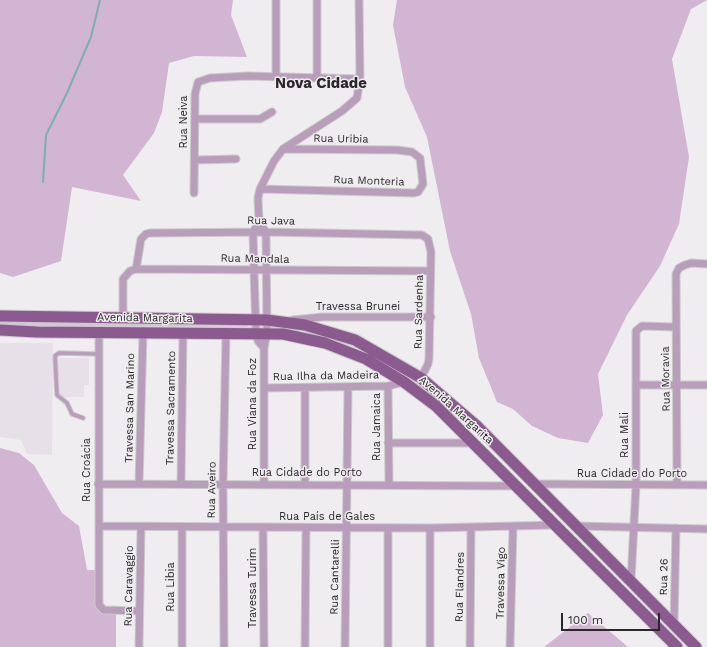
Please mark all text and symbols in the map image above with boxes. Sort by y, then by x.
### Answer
district label: Nova Cidade [275,75,367,93]
street label: Rua Neiva [177,95,191,149]
street label: Rua Uribia [313,132,369,146]
street label: Rua Monteria [333,173,405,189]
street label: Rua Java [247,214,295,228]
street label: Rua Mandala [220,252,290,266]
street label: Rua Sardenha [412,275,426,349]
street label: Travessa Brunei [316,300,400,314]
street label: Avenida Margarita [97,311,193,325]
street label: Rua Moravia [659,346,673,412]
street label: Travessa Sacramento [163,351,179,465]
street label: Travessa San Marino [122,353,138,463]
street label: Rua Viana da Foz [246,358,260,450]
street label: Rua Ilha da Madeira [273,368,379,384]
street label: Avenida Margarita [416,373,496,447]
street label: Rua Jamaica [370,393,384,461]
street label: Rua Mali [618,412,632,458]
street label: Rua Croácia [80,438,94,502]
street label: Rua Aveiro [205,462,219,518]
street label: Rua Cidade do Porto [252,466,362,480]
street label: Rua Cidade do Porto [577,467,687,481]
street label: Rua País de Gales [279,510,375,524]
street label: Rua Cantarelli [328,539,342,615]
street label: Rua Caravaggio [122,545,136,627]
street label: Travessa Vigo [494,547,508,619]
street label: Travessa Turim [246,548,260,628]
street label: Rua Flandres [453,552,467,622]
street label: Rua 26 [657,558,671,596]
street label: Rua Libia [164,562,178,612]
scale bar [563,605,662,631]
text: 100 m [568,613,603,627]

